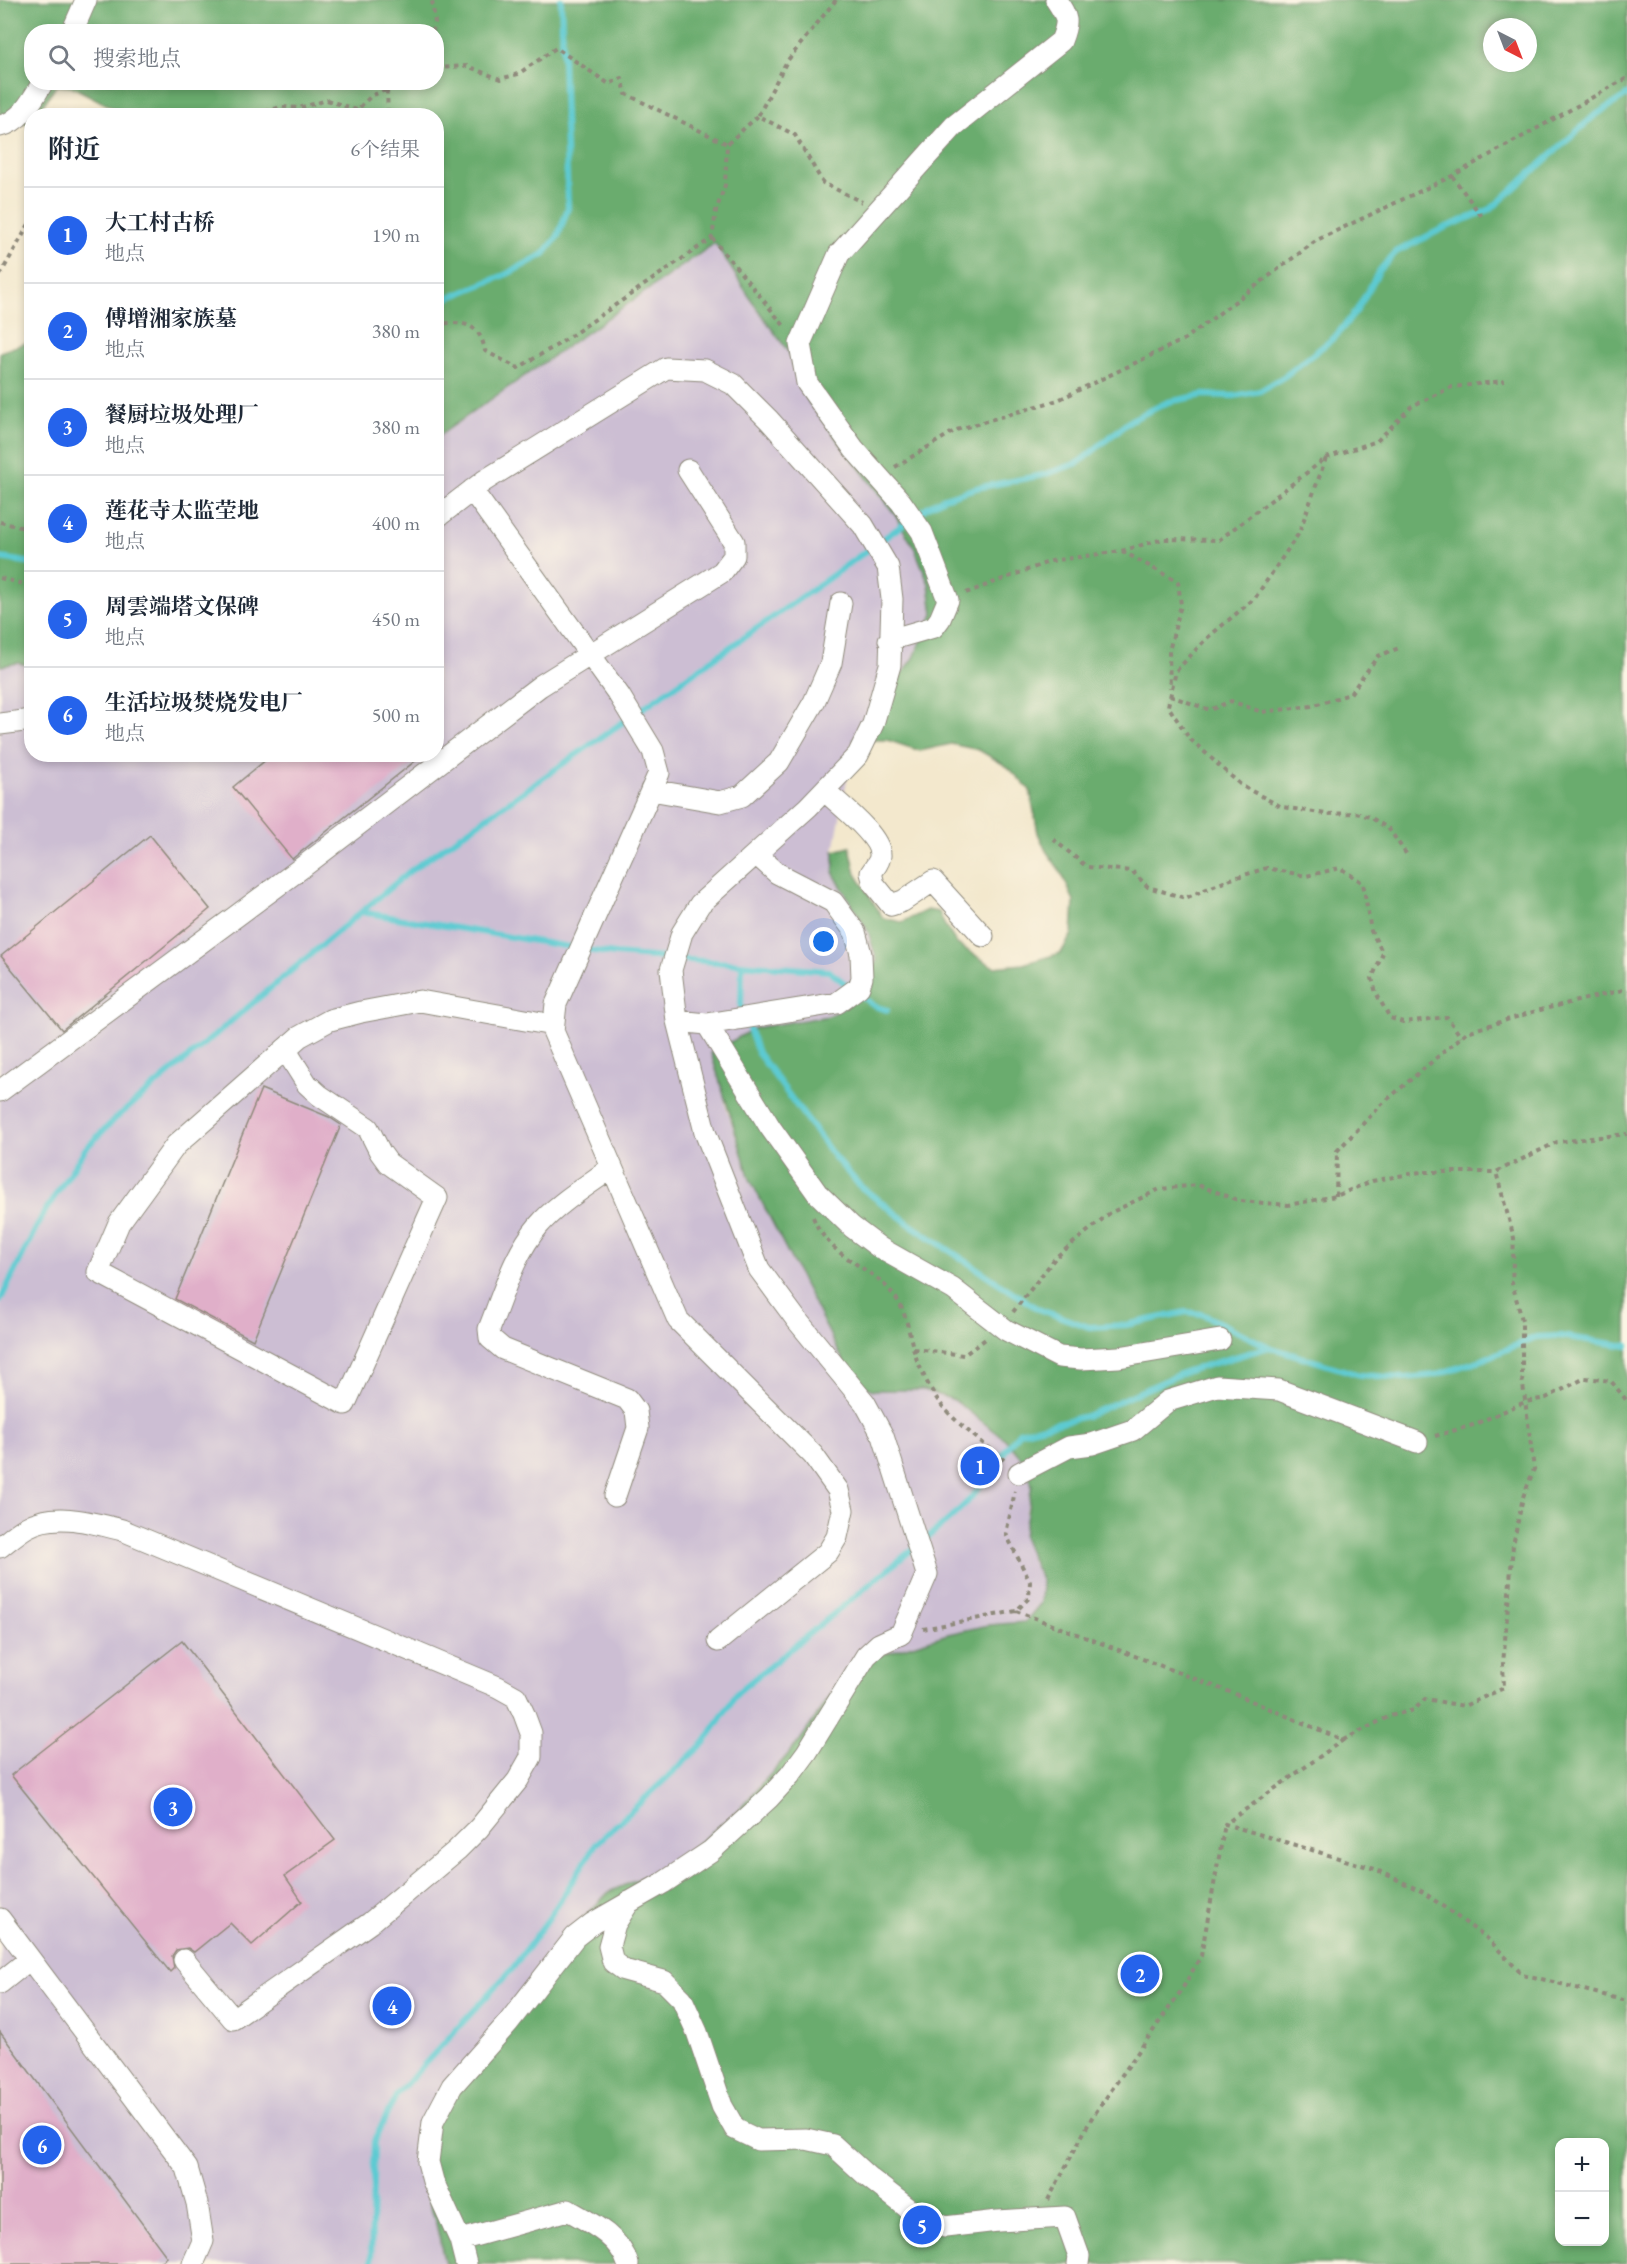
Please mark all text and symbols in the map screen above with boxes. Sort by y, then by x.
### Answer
north arrow [1483,18,1537,72]
search box [24,24,444,90]
icon: search [45,41,78,74]
text: 搜索地点 [93,44,181,73]
text: 附近 [48,132,100,166]
text: 6个结果 [350,136,420,162]
text: 大工村古桥 [105,208,215,237]
text: 1 [62,222,73,248]
text: 190 m [372,222,420,248]
text: 地点 [105,240,145,266]
text: 傅增湘家族墓 [105,304,237,333]
text: 2 [62,318,73,344]
text: 380 m [372,318,420,344]
text: 地点 [105,336,145,362]
text: 餐厨垃圾处理厂 [105,400,259,429]
text: 3 [62,414,73,440]
text: 380 m [372,414,420,440]
text: 地点 [105,432,145,458]
text: 莲花寺太监茔地 [105,496,259,525]
text: 4 [62,510,73,536]
text: 400 m [372,510,420,536]
text: 地点 [105,528,145,554]
text: 周雲端塔文保碑 [105,592,259,621]
text: 5 [62,606,73,632]
text: 450 m [372,606,420,632]
text: 地点 [105,624,145,650]
text: 生活垃圾焚烧发电厂 [105,688,303,717]
text: 6 [62,702,73,728]
text: 500 m [372,702,420,728]
text: 地点 [105,720,145,746]
your location [809,927,838,956]
pin: 1 [960,1444,1000,1488]
pin: 3 [154,1784,192,1830]
pin: 2 [1120,1952,1160,1996]
pin: 4 [372,1984,412,2028]
pin: 6 [22,2122,62,2168]
map controls [1555,2138,1609,2246]
button: + [1555,2138,1609,2192]
button: − [1555,2192,1609,2246]
pin: 5 [902,2202,942,2248]

